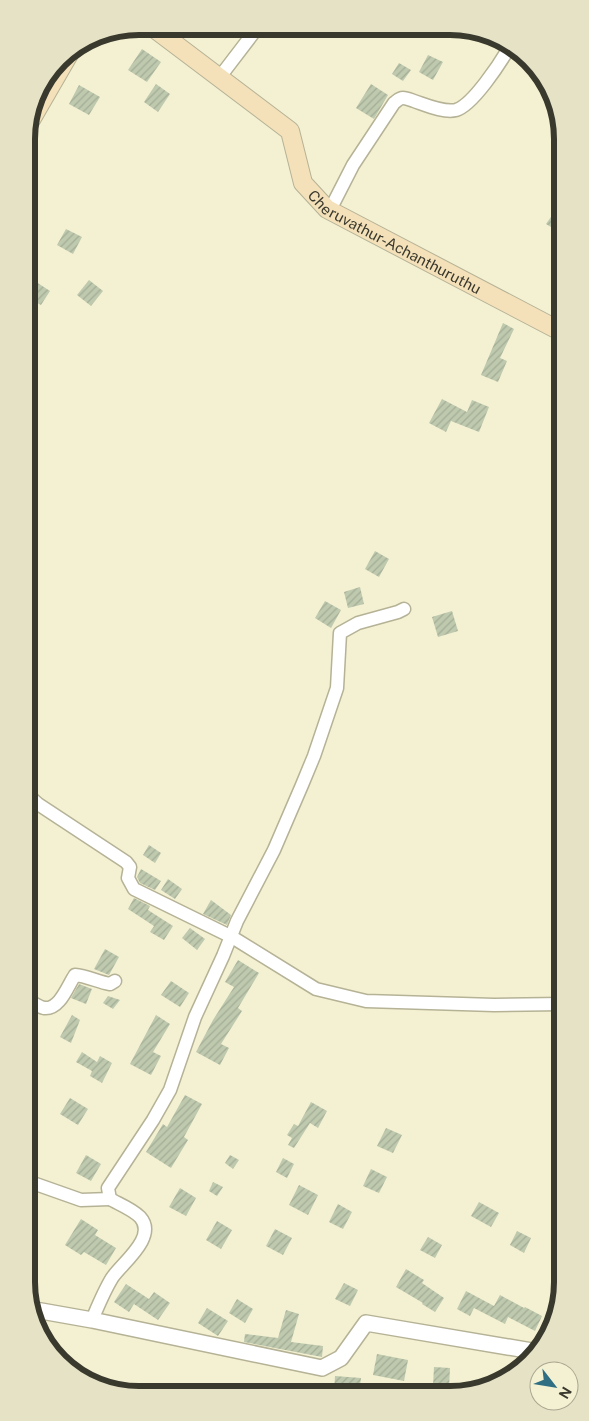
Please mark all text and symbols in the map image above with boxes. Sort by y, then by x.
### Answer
street label: Cheruvathur-Achanthuruthu [305,186,484,297]
north arrow [529,1361,579,1411]
text: N [555,1384,575,1402]

